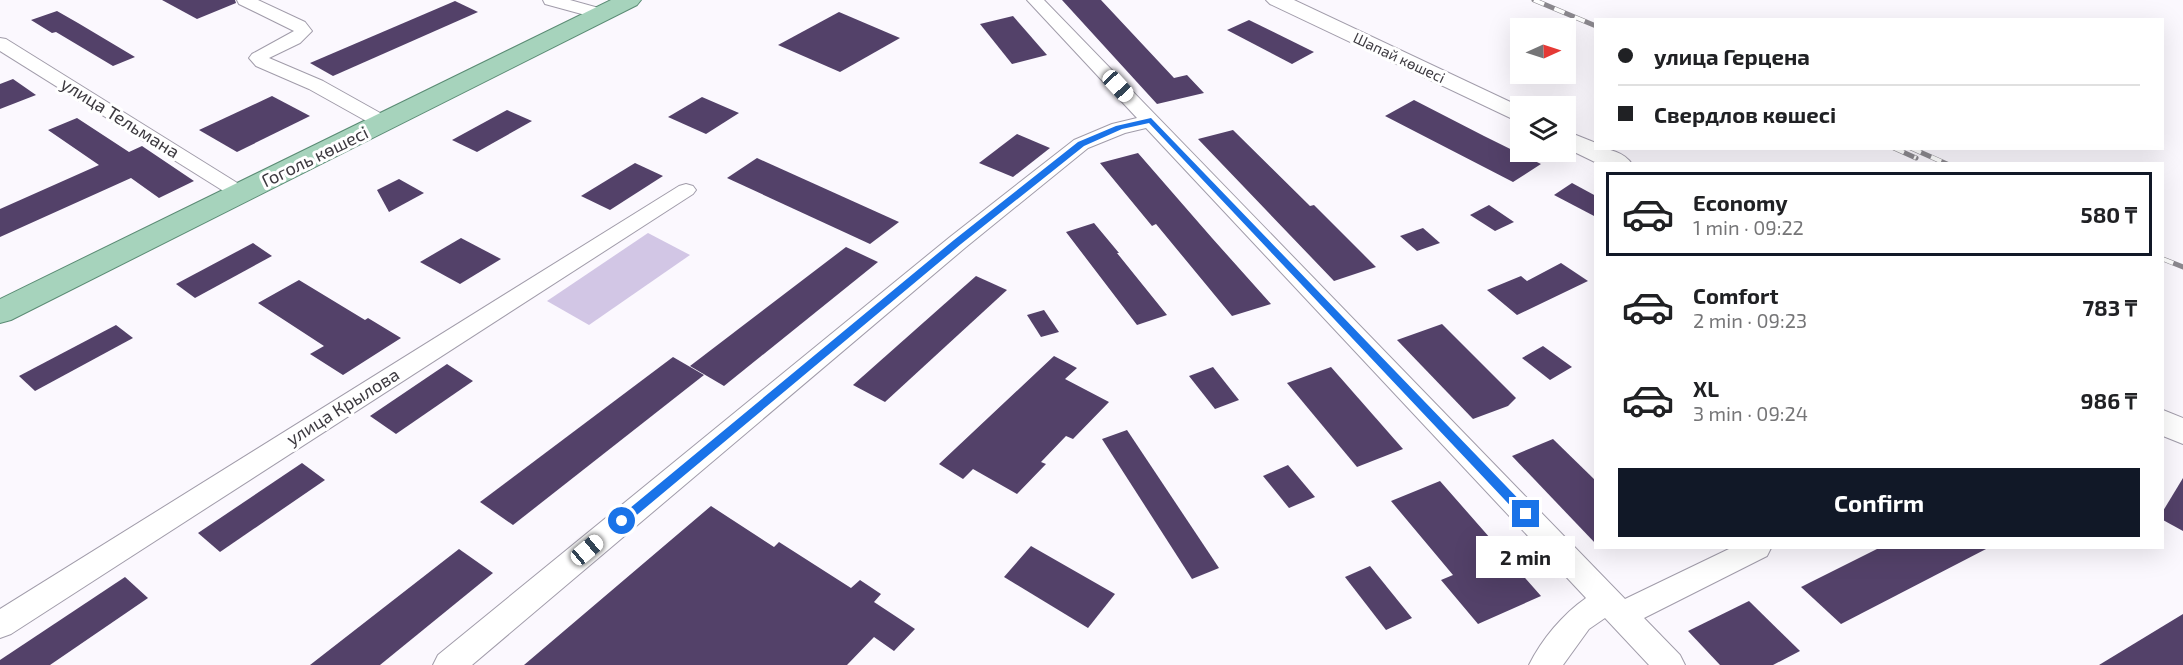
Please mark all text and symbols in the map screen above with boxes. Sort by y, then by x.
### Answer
north arrow [1510,18,1576,84]
map controls [1510,18,1576,162]
street label: Шапай көшесі [1351,28,1448,86]
text: улица Герцена [1654,43,1810,69]
car [1099,67,1137,105]
street label: улица Тельмана [57,72,184,162]
button: layers [1510,96,1576,162]
text: Свердлов көшесі [1654,101,1836,127]
street label: Гоголь көшесі [258,121,371,191]
icon: car [1621,187,1675,241]
text: Economy [1693,189,1788,215]
text: 580 ₸ [2081,201,2137,227]
text: 1 min · 09:22 [1693,215,1804,239]
icon: car [1621,280,1675,334]
text: Comfort [1693,282,1778,308]
text: 783 ₸ [2082,294,2137,320]
text: 2 min · 09:23 [1693,308,1807,332]
street label: улица Крылова [282,363,403,450]
icon: car [1621,373,1675,427]
text: XL [1693,375,1719,401]
text: 986 ₸ [2081,387,2137,413]
text: 3 min · 09:24 [1693,401,1808,425]
button: Confirm [1618,468,2140,537]
route end [1512,500,1539,527]
route start [608,507,635,534]
car [567,532,607,568]
callout: 2 min [1476,535,1576,577]
text: 2 min [1500,545,1551,569]

